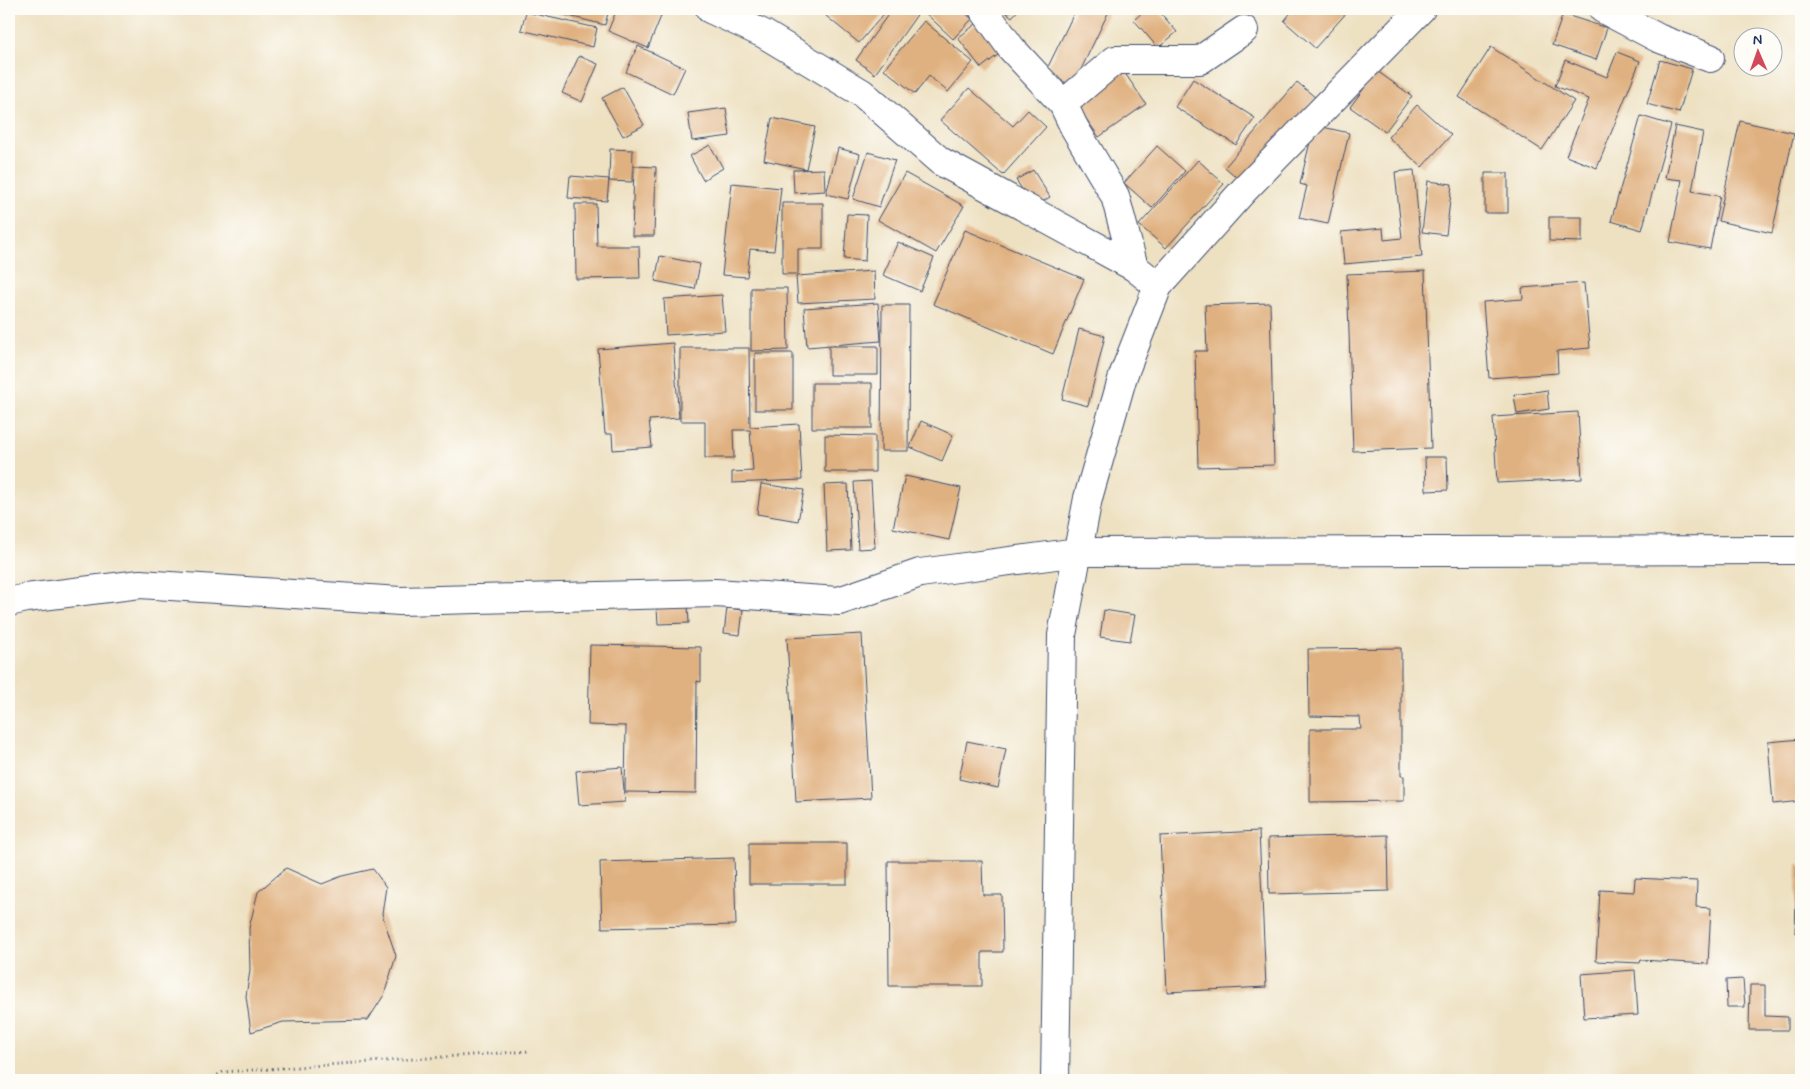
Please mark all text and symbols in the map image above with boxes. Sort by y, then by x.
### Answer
north arrow [1732,28,1782,78]
text: N [1753,31,1763,49]

